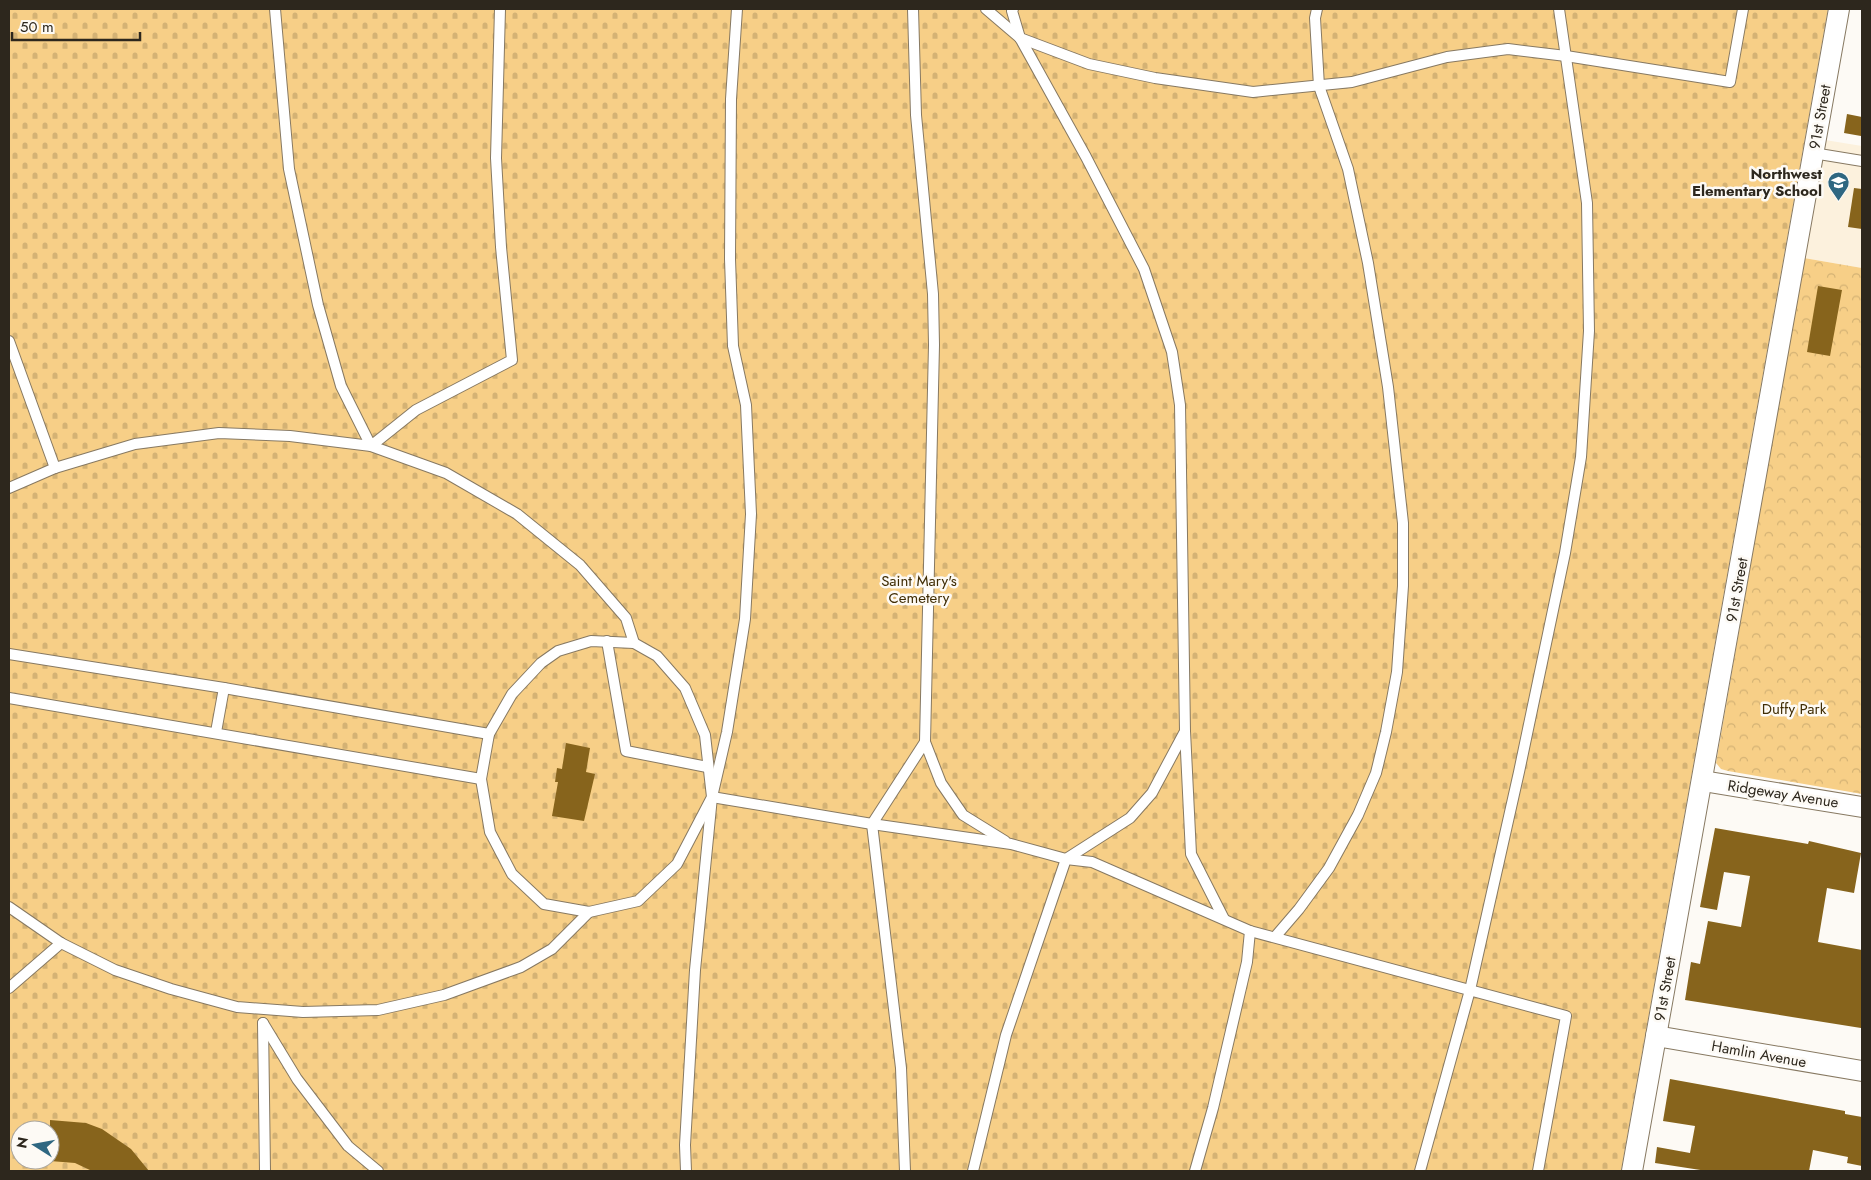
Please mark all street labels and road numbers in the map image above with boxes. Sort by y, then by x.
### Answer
street label: 91st Street [1803,83,1837,151]
street label: 91st Street [1720,556,1754,624]
street label: Ridgeway Avenue [1726,774,1840,814]
street label: 91st Street [1648,955,1682,1023]
street label: Hamlin Avenue [1710,1035,1808,1073]

